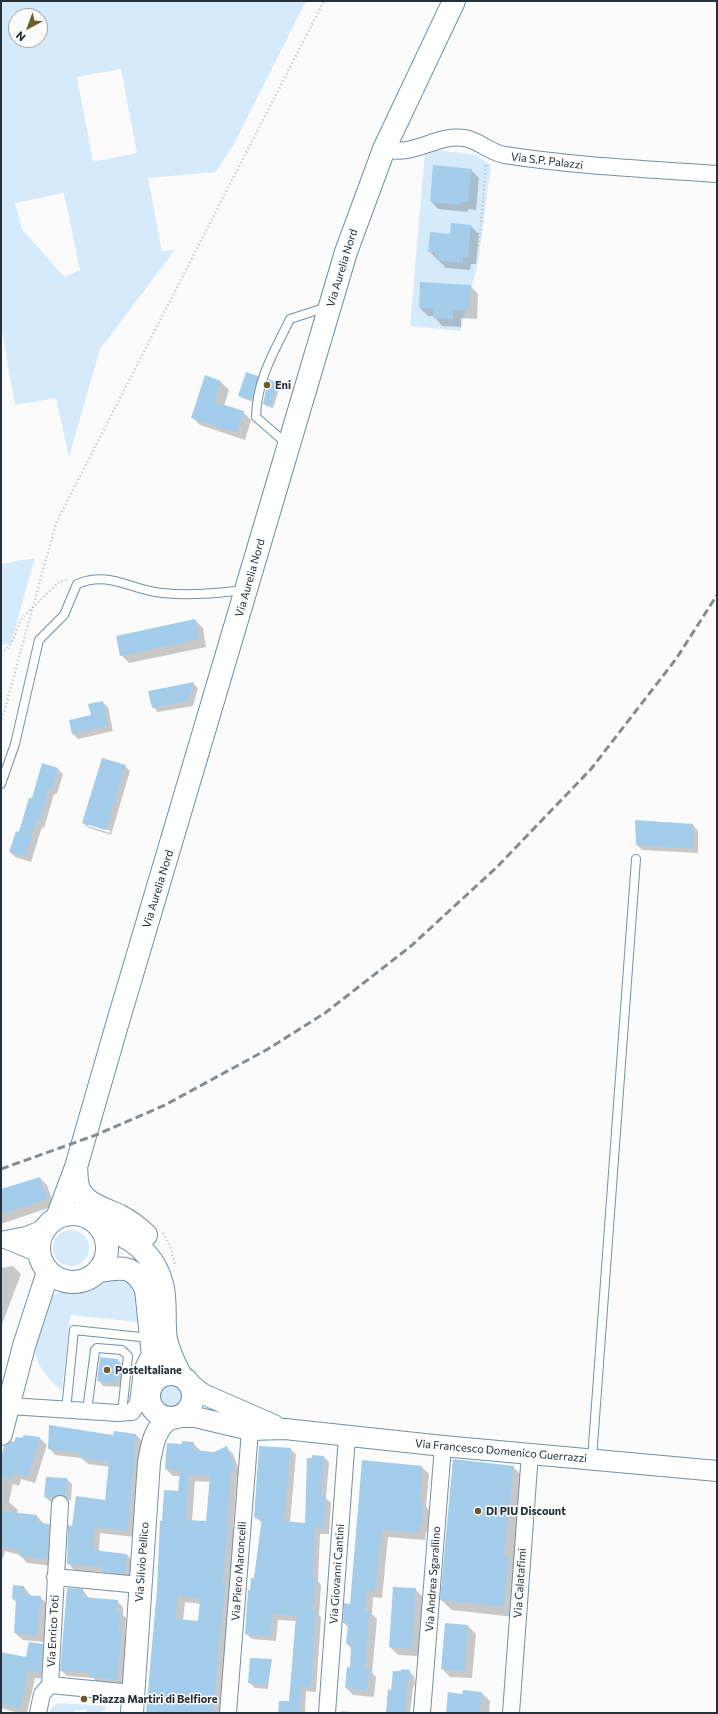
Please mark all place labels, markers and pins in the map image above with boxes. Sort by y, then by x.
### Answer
place label: Eni [275,378,291,392]
marker: Eni [262,380,272,390]
place label: PosteItaliane [115,1363,182,1377]
marker: PosteItaliane [102,1365,112,1375]
place label: DI PIU Discount [486,1504,566,1518]
marker: DI PIU Discount [473,1506,483,1516]
place label: Piazza Martiri di Belfiore [92,1692,217,1706]
marker: Piazza Martiri di Belfiore [79,1694,89,1704]

